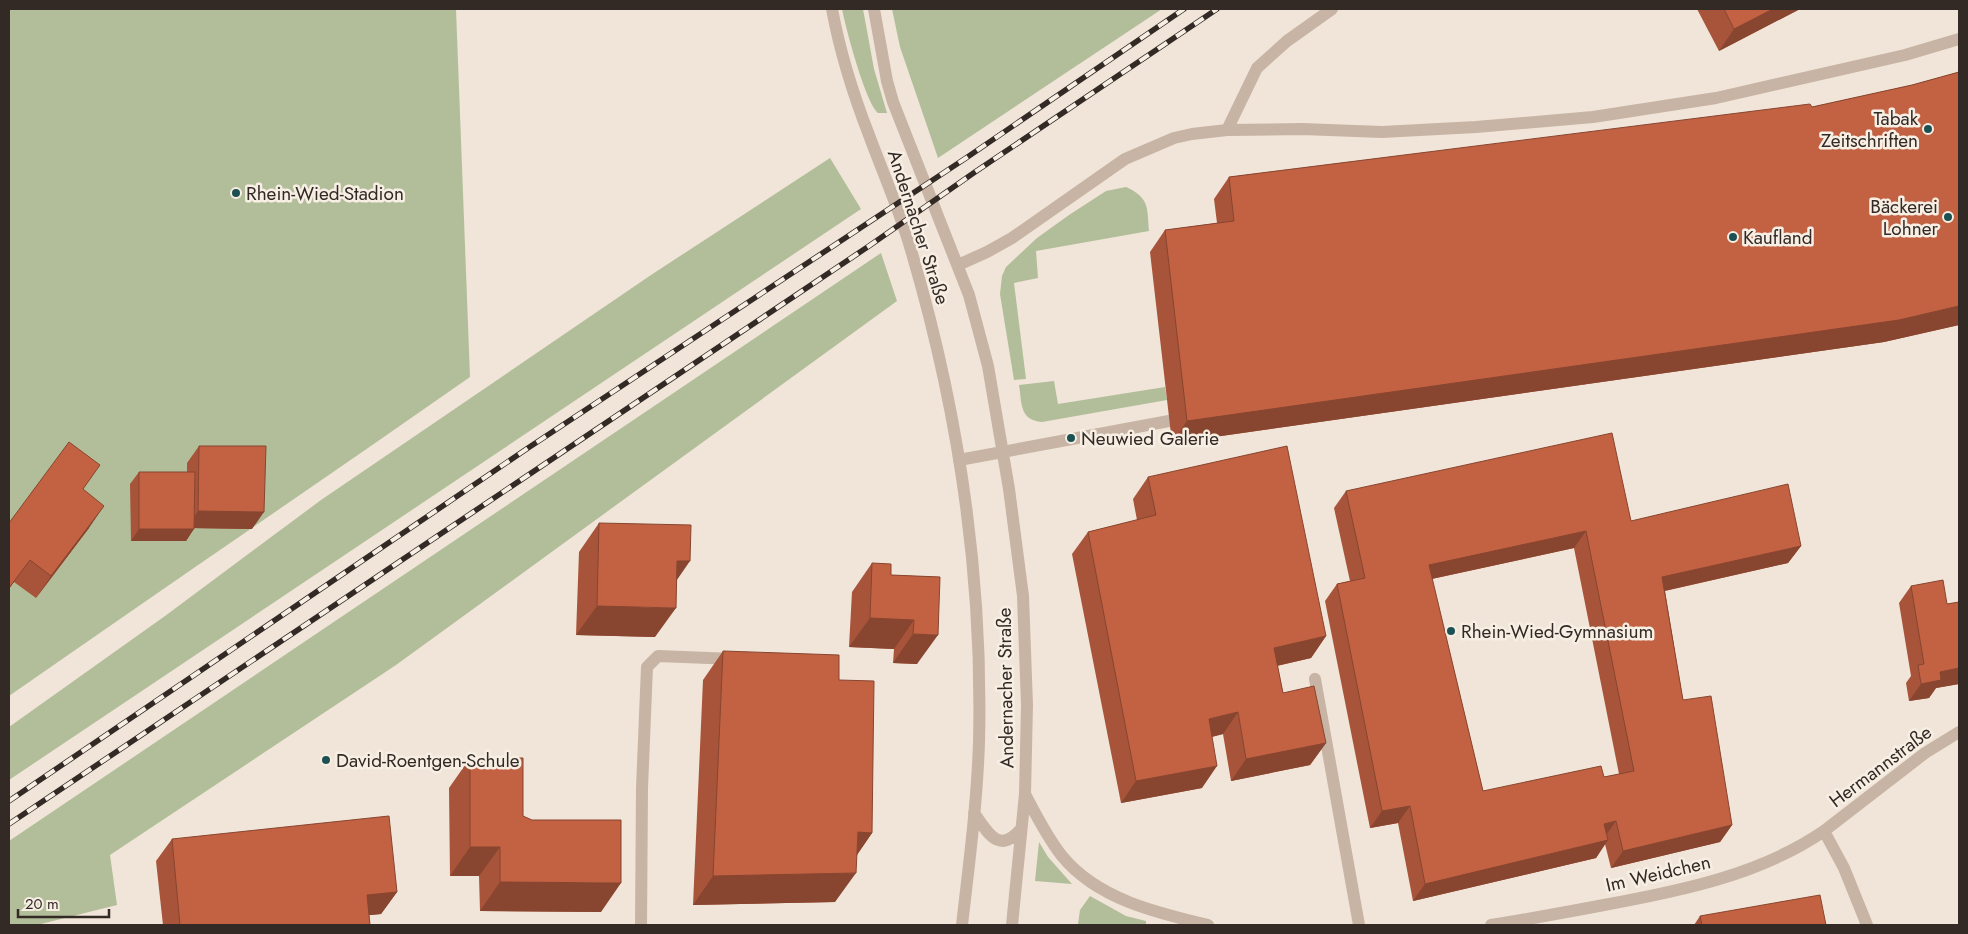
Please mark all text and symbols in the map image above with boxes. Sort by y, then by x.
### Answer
place label: Tabak Zeitschriften [1821,105,1919,154]
marker: Tabak Zeitschriften [1922,123,1934,135]
street label: Andernacher Straße [881,146,956,308]
place label: Rhein-Wied-Stadion [246,180,404,207]
marker: Rhein-Wied-Stadion [230,187,242,199]
place label: Bäckerei Lohner [1870,193,1938,242]
marker: Bäckerei Lohner [1942,211,1954,223]
place label: Kaufland [1743,224,1813,251]
marker: Kaufland [1727,231,1739,243]
place label: Neuwied Galerie [1081,425,1219,452]
marker: Neuwied Galerie [1065,432,1077,444]
street label: Andernacher Straße [991,607,1020,769]
place label: Rhein-Wied-Gymnasium [1461,618,1653,645]
marker: Rhein-Wied-Gymnasium [1445,625,1457,637]
street label: Hermannstraße [1823,719,1937,814]
place label: David-Roentgen-Schule [336,747,520,774]
marker: David-Roentgen-Schule [320,754,332,766]
street label: Im Weidchen [1603,848,1713,899]
scale bar [18,886,109,918]
text: 20 m [25,893,59,915]

